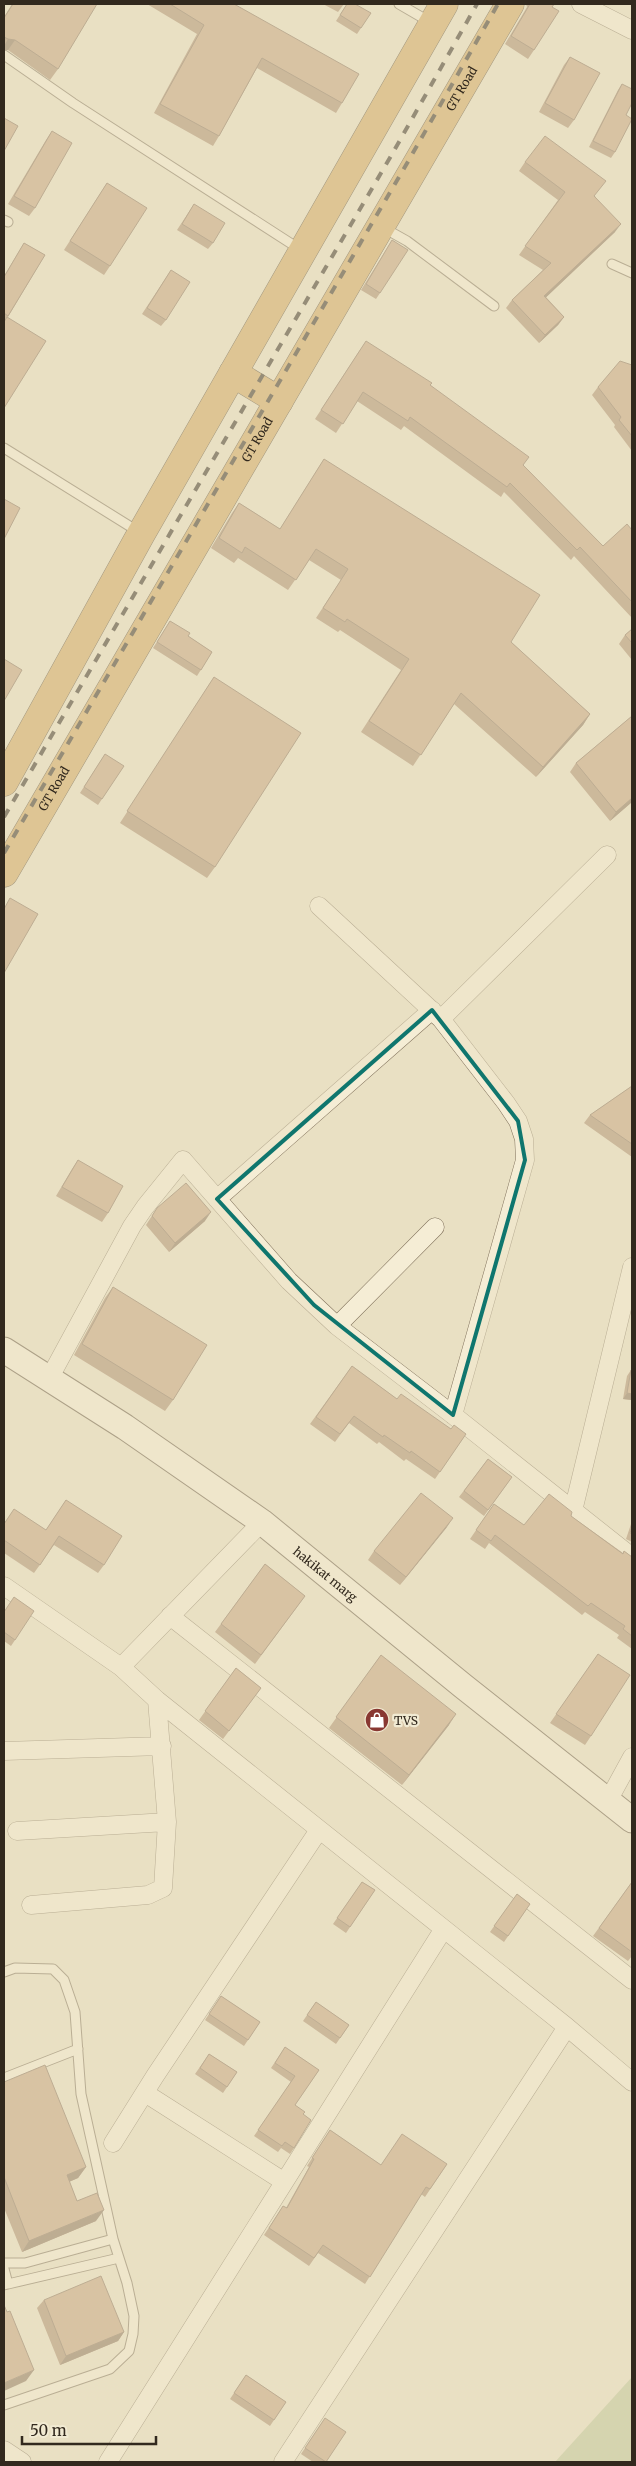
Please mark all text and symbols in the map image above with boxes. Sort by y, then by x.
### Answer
street label: GT Road [442,63,480,113]
street label: GT Road [238,414,275,464]
street label: GT Road [34,763,72,813]
street label: hakikat marg [290,1543,361,1605]
shop icon: TVS [364,1707,390,1733]
place label: TVS [394,1713,418,1728]
scale bar [22,2414,156,2446]
text: 50 m [30,2421,67,2440]

